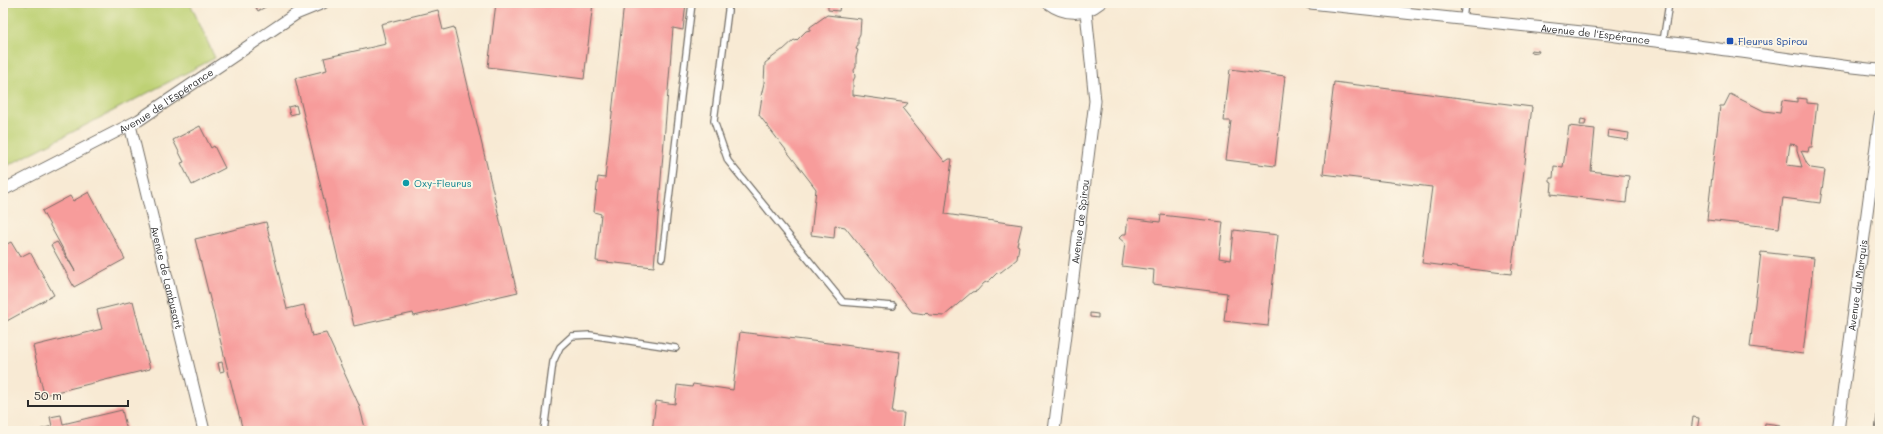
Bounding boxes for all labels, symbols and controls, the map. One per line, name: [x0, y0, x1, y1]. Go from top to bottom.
street label: Avenue de l'Espérance: [1540, 21, 1651, 47]
place label: Fleurus Spirou: [1738, 34, 1808, 48]
marker: Fleurus Spirou: [1725, 36, 1735, 46]
street label: Avenue de l'Espérance: [116, 65, 216, 136]
place label: Oxy-Fleurus: [414, 176, 472, 190]
marker: Oxy-Fleurus: [401, 178, 411, 188]
street label: Avenue de Spirou: [1068, 179, 1092, 265]
street label: Avenue de Lambusart: [148, 225, 186, 331]
street label: Avenue du Marquis: [1844, 239, 1870, 332]
scale bar: [28, 382, 128, 408]
text: 50 m: [34, 387, 62, 403]

